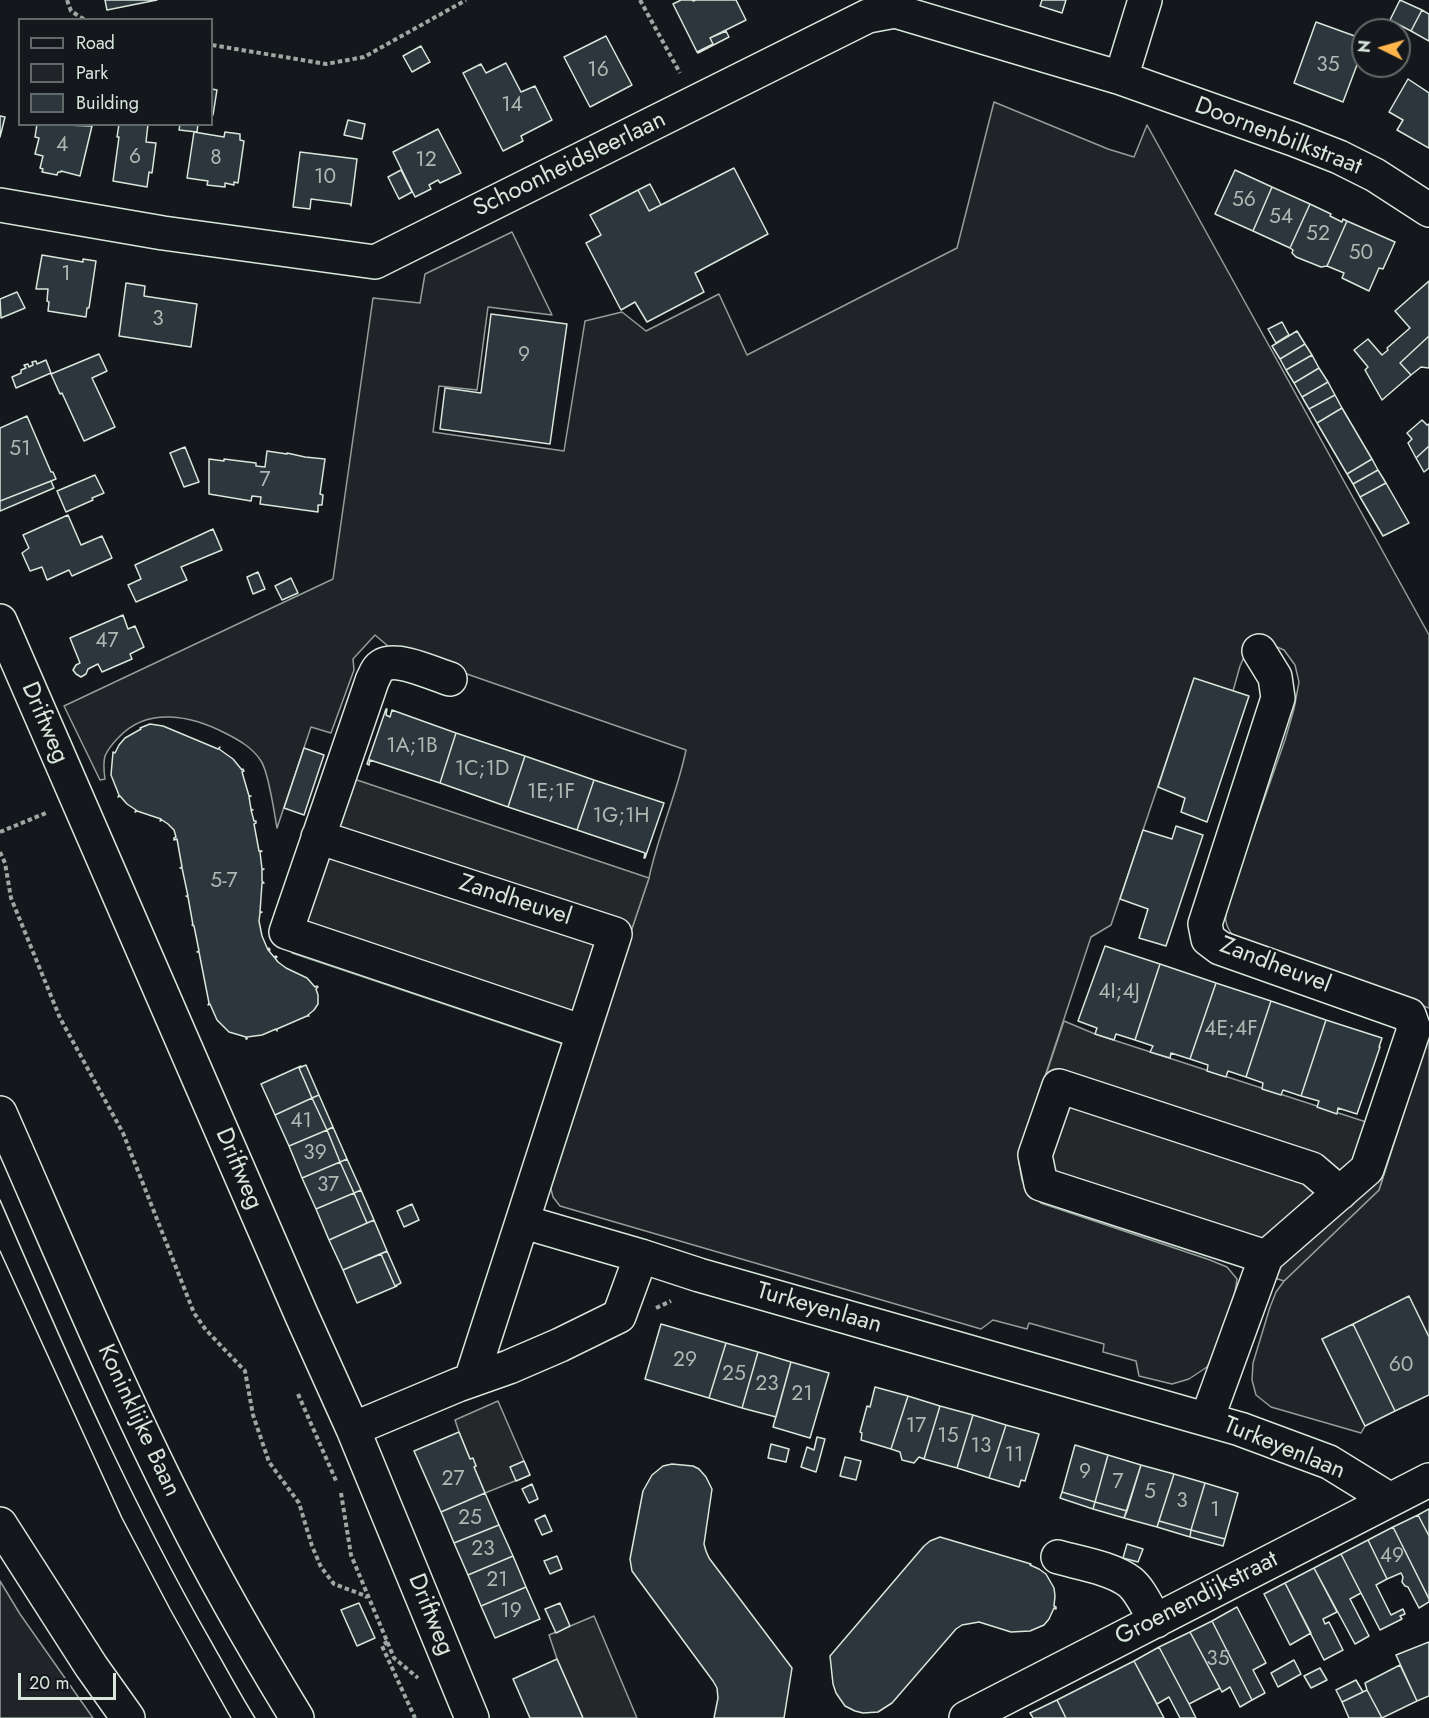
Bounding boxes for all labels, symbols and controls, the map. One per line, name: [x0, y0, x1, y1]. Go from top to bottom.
legend: [18, 18, 213, 126]
north arrow: [1351, 18, 1411, 78]
text: Road: [76, 30, 115, 56]
text: N: [1353, 39, 1377, 54]
house number: 35: [1316, 53, 1340, 79]
house number: 16: [587, 58, 609, 84]
text: Park: [76, 60, 108, 86]
text: Building: [76, 90, 139, 116]
street label: Doornenbilkstraat: [1190, 92, 1366, 182]
house number: 14: [501, 93, 523, 119]
street label: Schoonheidsleerlaan: [469, 106, 671, 224]
house number: 4: [56, 133, 68, 159]
house number: 6: [129, 145, 141, 171]
house number: 8: [210, 146, 222, 172]
house number: 12: [415, 148, 437, 174]
house number: 10: [314, 165, 336, 191]
house number: 56: [1232, 188, 1256, 214]
house number: 54: [1269, 205, 1293, 231]
house number: 52: [1306, 222, 1330, 248]
house number: 50: [1349, 241, 1373, 267]
house number: 1: [61, 262, 71, 288]
house number: 3: [152, 307, 164, 333]
house number: 9: [518, 343, 530, 369]
house number: 51: [9, 437, 31, 463]
house number: 7: [259, 468, 271, 494]
house number: 47: [95, 629, 119, 655]
street label: Driftweg: [14, 678, 74, 768]
house number: 1A;1B: [386, 734, 438, 760]
house number: 1C;1D: [455, 757, 509, 783]
house number: 1E;1F: [527, 780, 575, 806]
house number: 1G;1H: [592, 804, 650, 830]
house number: 5-7: [210, 869, 238, 895]
street label: Zandheuvel: [455, 869, 575, 933]
street label: Zandheuvel: [1215, 932, 1335, 1000]
house number: 4I;4J: [1098, 980, 1140, 1006]
house number: 4E;4F: [1204, 1017, 1258, 1043]
house number: 41: [290, 1109, 312, 1135]
street label: Driftweg: [208, 1124, 268, 1214]
house number: 39: [303, 1141, 327, 1167]
house number: 37: [317, 1173, 339, 1199]
street label: Turkeyenlaan: [753, 1277, 885, 1341]
street label: Koninklijke Baan: [90, 1340, 186, 1502]
house number: 29: [673, 1348, 697, 1374]
house number: 60: [1389, 1353, 1413, 1379]
house number: 25: [722, 1362, 746, 1388]
house number: 23: [755, 1372, 779, 1398]
house number: 21: [791, 1382, 813, 1408]
street label: Turkeyenlaan: [1219, 1412, 1349, 1486]
house number: 17: [906, 1414, 926, 1440]
house number: 15: [937, 1424, 959, 1450]
house number: 13: [971, 1434, 991, 1460]
house number: 11: [1005, 1443, 1023, 1469]
house number: 9: [1079, 1460, 1091, 1486]
house number: 27: [442, 1467, 464, 1493]
house number: 7: [1112, 1470, 1124, 1496]
house number: 5: [1144, 1480, 1156, 1506]
house number: 3: [1176, 1489, 1188, 1515]
house number: 1: [1210, 1498, 1220, 1524]
house number: 25: [458, 1506, 482, 1532]
house number: 23: [471, 1537, 495, 1563]
house number: 49: [1380, 1544, 1404, 1570]
street label: Groenendijkstraat: [1111, 1546, 1283, 1652]
house number: 21: [486, 1568, 508, 1594]
street label: Driftweg: [401, 1570, 459, 1660]
house number: 19: [500, 1599, 522, 1625]
house number: 35: [1206, 1647, 1230, 1673]
scale bar: [21, 1661, 118, 1699]
text: 20 m: [29, 1670, 69, 1696]

